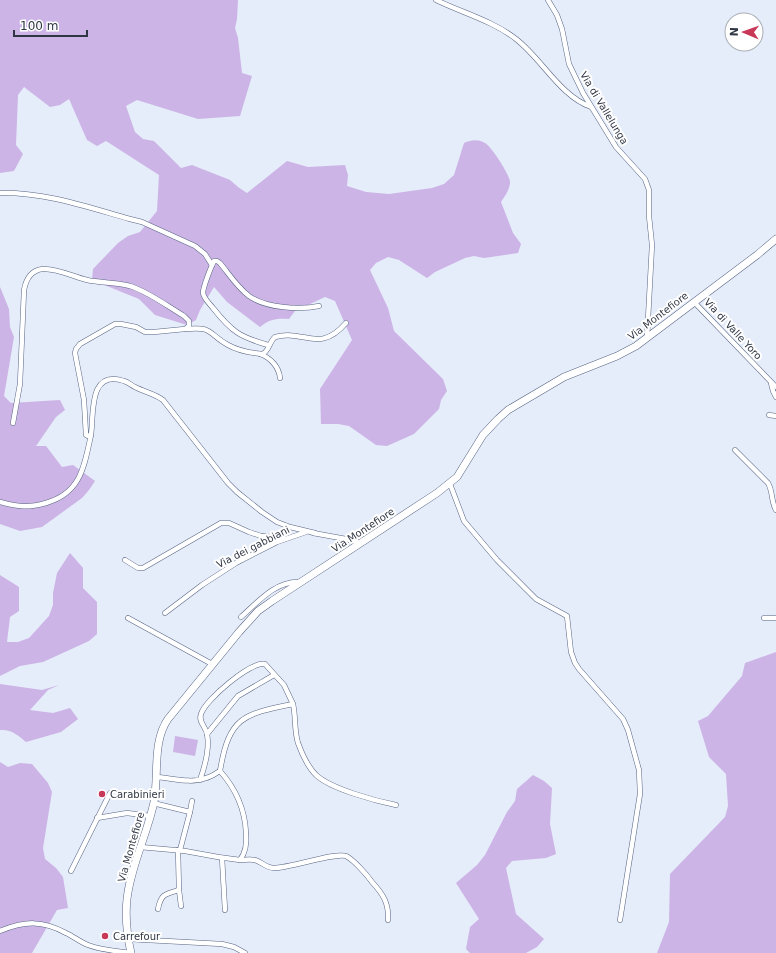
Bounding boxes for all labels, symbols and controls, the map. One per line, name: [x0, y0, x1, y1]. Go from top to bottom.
scale bar: [14, 12, 87, 38]
north arrow: [724, 12, 764, 52]
text: 100 m: [20, 19, 58, 33]
text: N: [728, 27, 741, 37]
street label: Via di Vallelunga: [578, 70, 630, 146]
street label: Via Montefiore: [626, 290, 690, 342]
street label: Via di Valle Yoro: [702, 296, 764, 362]
street label: Via Montefiore: [330, 506, 396, 554]
street label: Via dei gabbiani: [215, 524, 291, 570]
marker: Carabinieri: [97, 789, 107, 799]
place label: Carabinieri: [110, 789, 165, 800]
street label: Via Montefiore: [116, 811, 146, 883]
marker: Carrefour: [100, 931, 110, 941]
place label: Carrefour: [113, 931, 161, 942]

